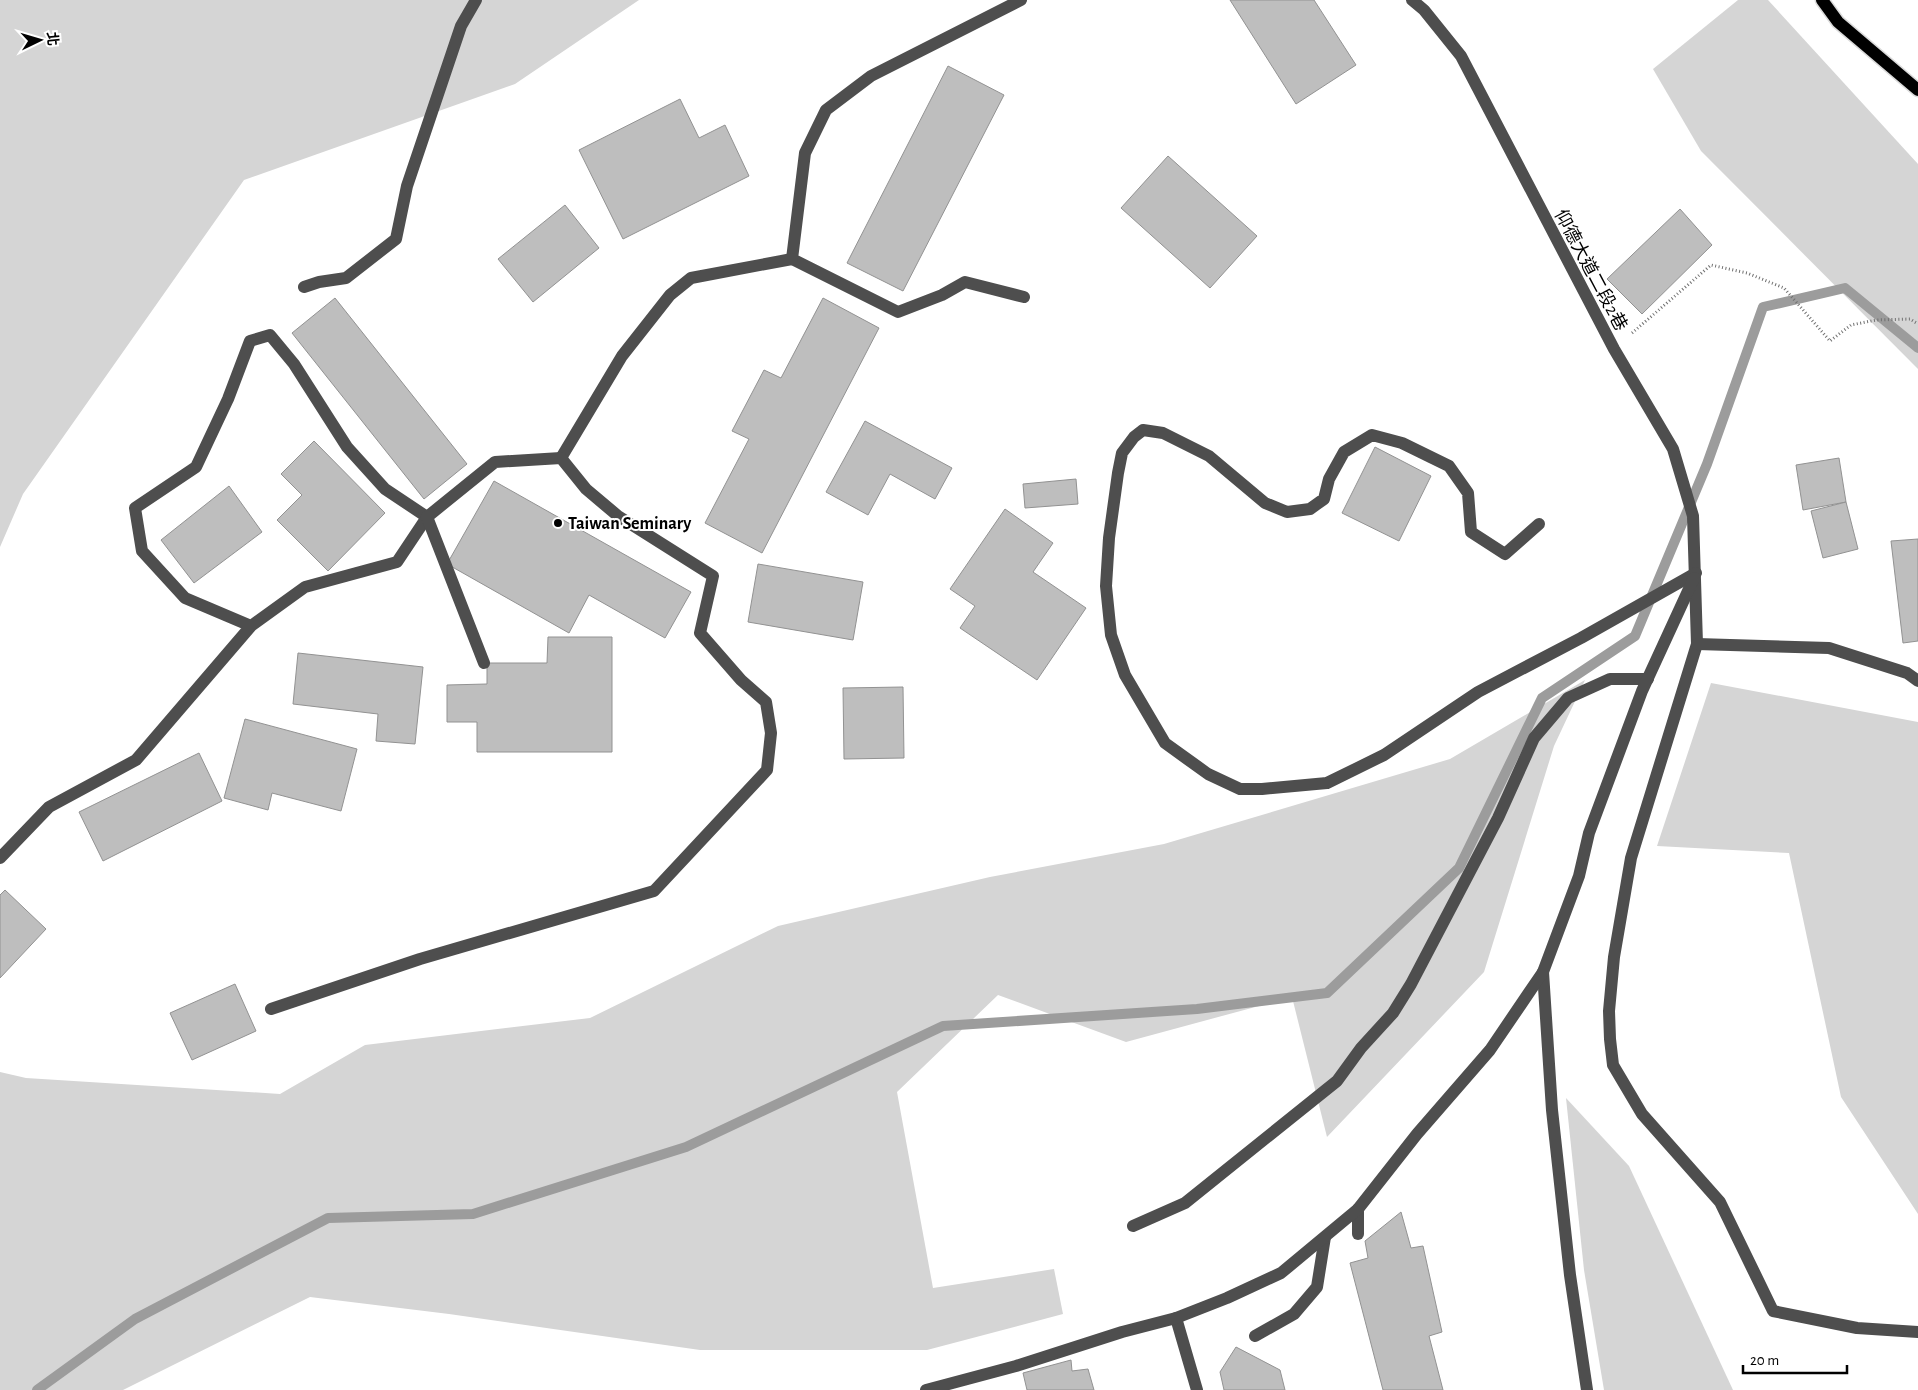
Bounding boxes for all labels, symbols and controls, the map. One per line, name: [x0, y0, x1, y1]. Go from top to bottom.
north arrow: [15, 15, 65, 65]
text: 北: [44, 31, 61, 47]
street label: 仰德大道二段2巷: [1551, 206, 1631, 334]
place label: Taiwan Seminary: [568, 515, 692, 533]
marker: Taiwan Seminary: [552, 517, 564, 529]
scale bar: [1743, 1342, 1847, 1374]
text: 20 m: [1750, 1353, 1779, 1368]

